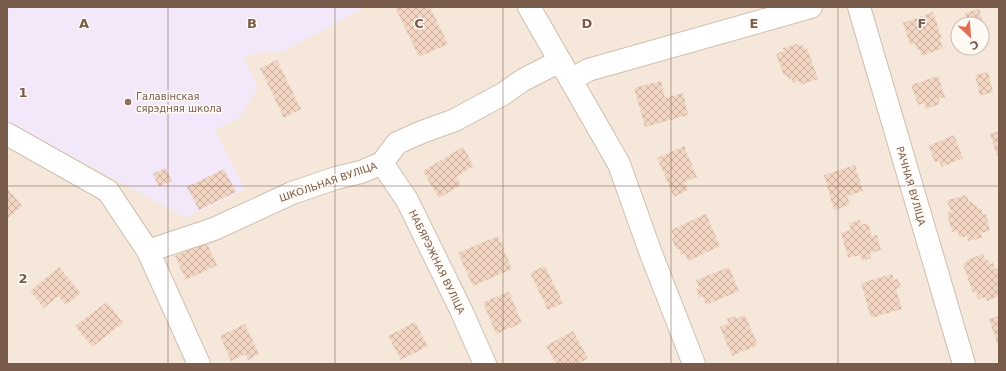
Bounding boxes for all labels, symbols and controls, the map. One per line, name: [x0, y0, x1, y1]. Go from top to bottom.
text: A: [79, 16, 89, 31]
text: B: [247, 16, 257, 31]
text: C: [414, 16, 424, 31]
text: D: [582, 16, 593, 31]
text: E: [750, 16, 758, 31]
text: F: [918, 16, 926, 31]
north arrow: [950, 16, 990, 56]
text: С: [968, 37, 981, 52]
text: 1: [18, 85, 28, 100]
place label: Галавінская сярэдняя школа: [136, 91, 222, 114]
marker: Галавінская сярэдняя школа: [123, 97, 133, 107]
street label: РАЧНАЯ ВУЛІЦА: [894, 145, 928, 227]
street label: ШКОЛЬНАЯ ВУЛІЦА: [278, 160, 378, 204]
street label: НАБЯРЭЖНАЯ ВУЛІЦА: [407, 208, 467, 316]
text: 2: [18, 271, 28, 286]

